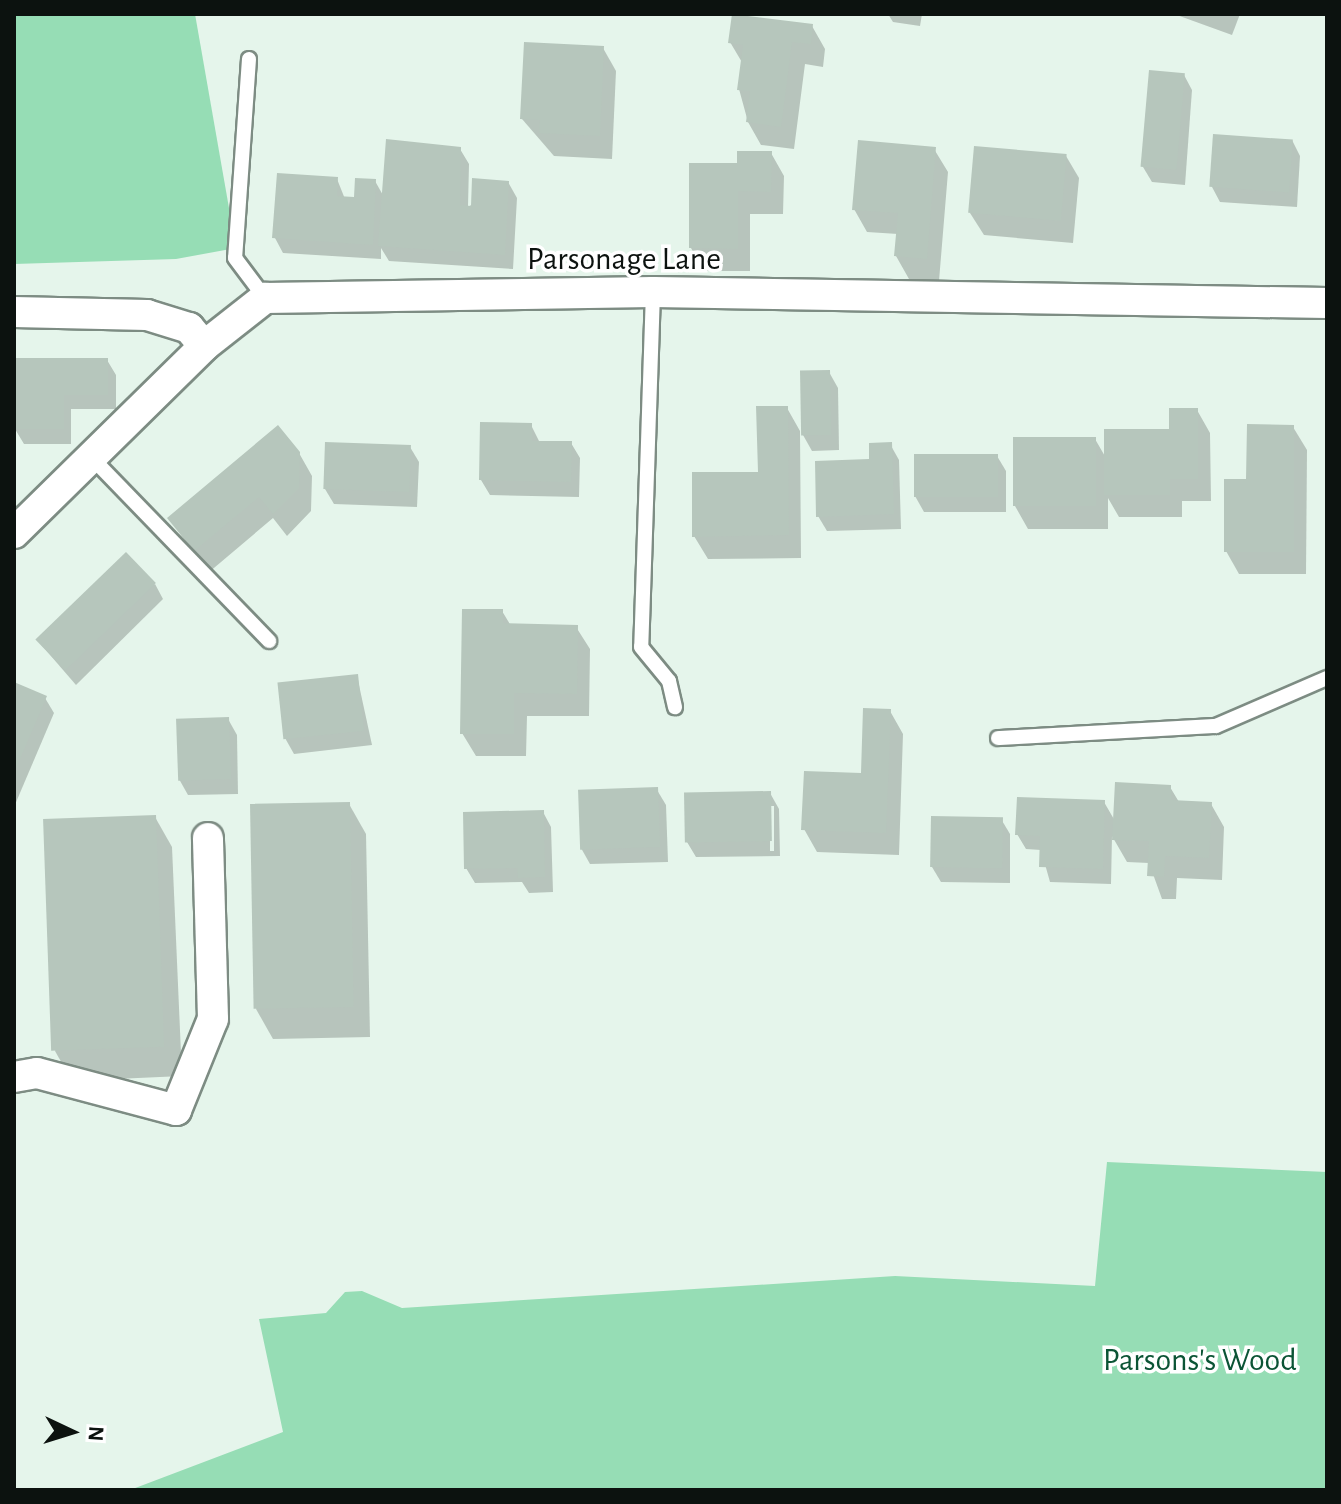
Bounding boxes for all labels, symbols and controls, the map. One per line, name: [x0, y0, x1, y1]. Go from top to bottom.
street label: Parsonage Lane: [527, 240, 721, 278]
park label: Parsons's Wood: [1103, 1341, 1297, 1379]
north arrow: [32, 1392, 112, 1472]
text: N: [84, 1425, 107, 1442]

